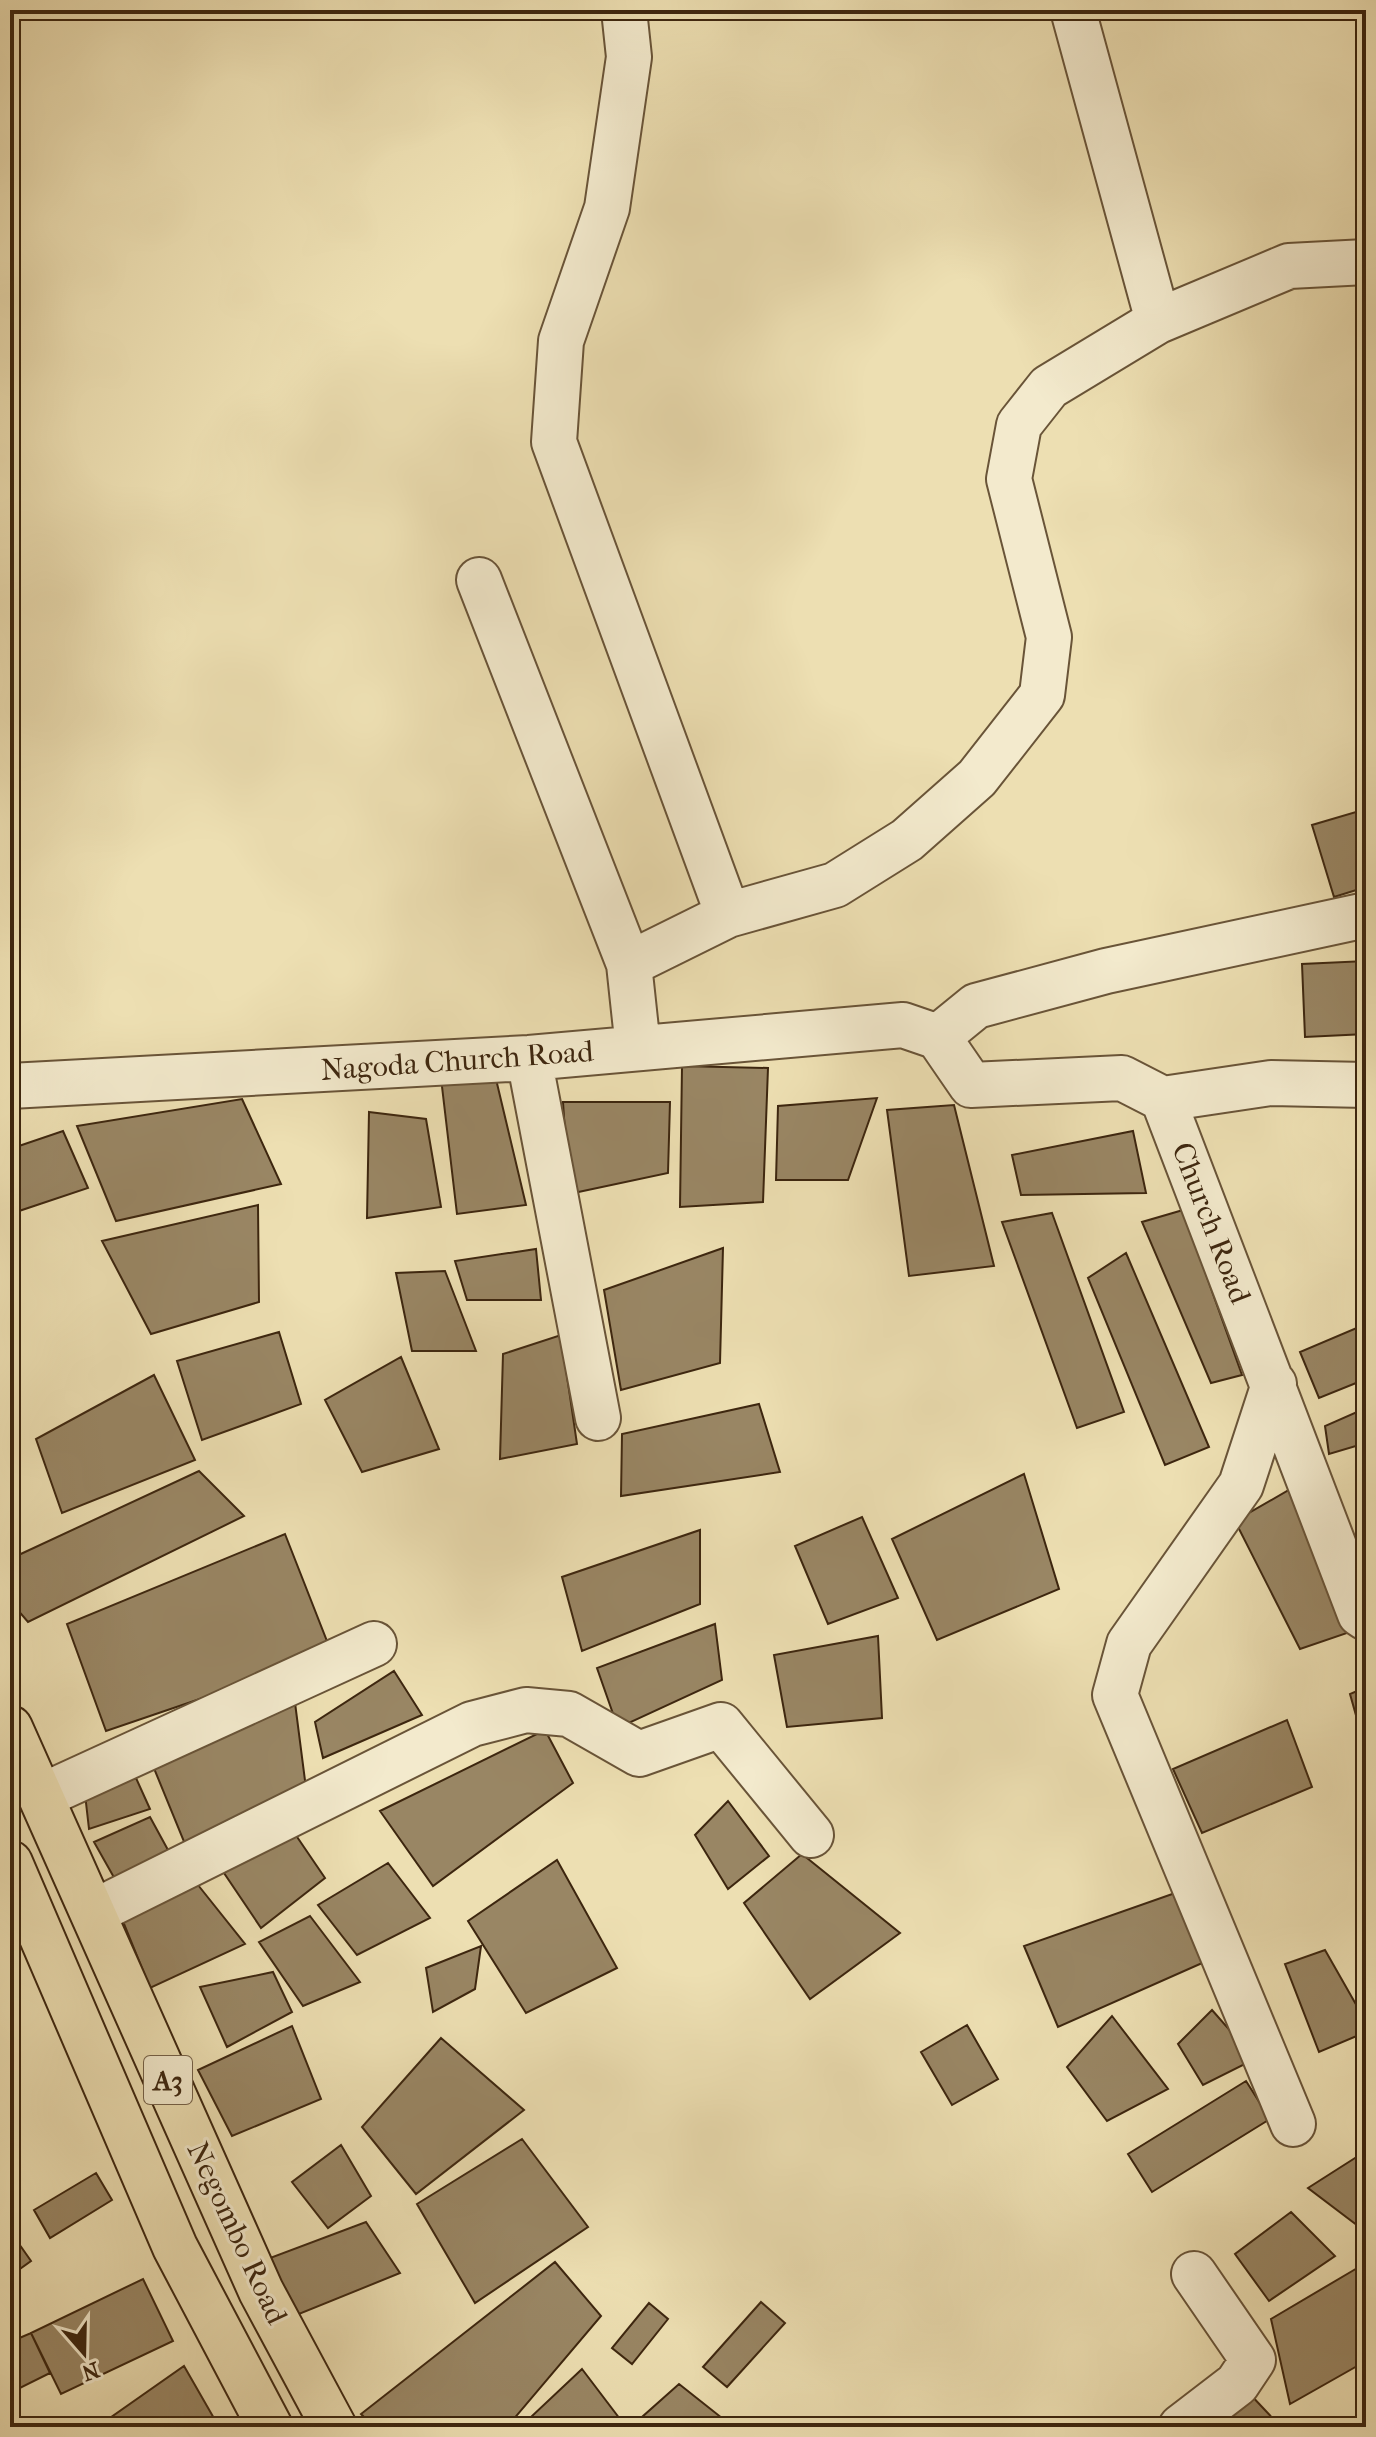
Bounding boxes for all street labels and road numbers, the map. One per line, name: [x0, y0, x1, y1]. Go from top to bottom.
street label: Nagoda Church Road: [320, 1034, 595, 1088]
street label: Church Road: [1164, 1138, 1258, 1309]
road number: A3: [144, 2056, 192, 2104]
street label: Negombo Road: [180, 2136, 295, 2330]

